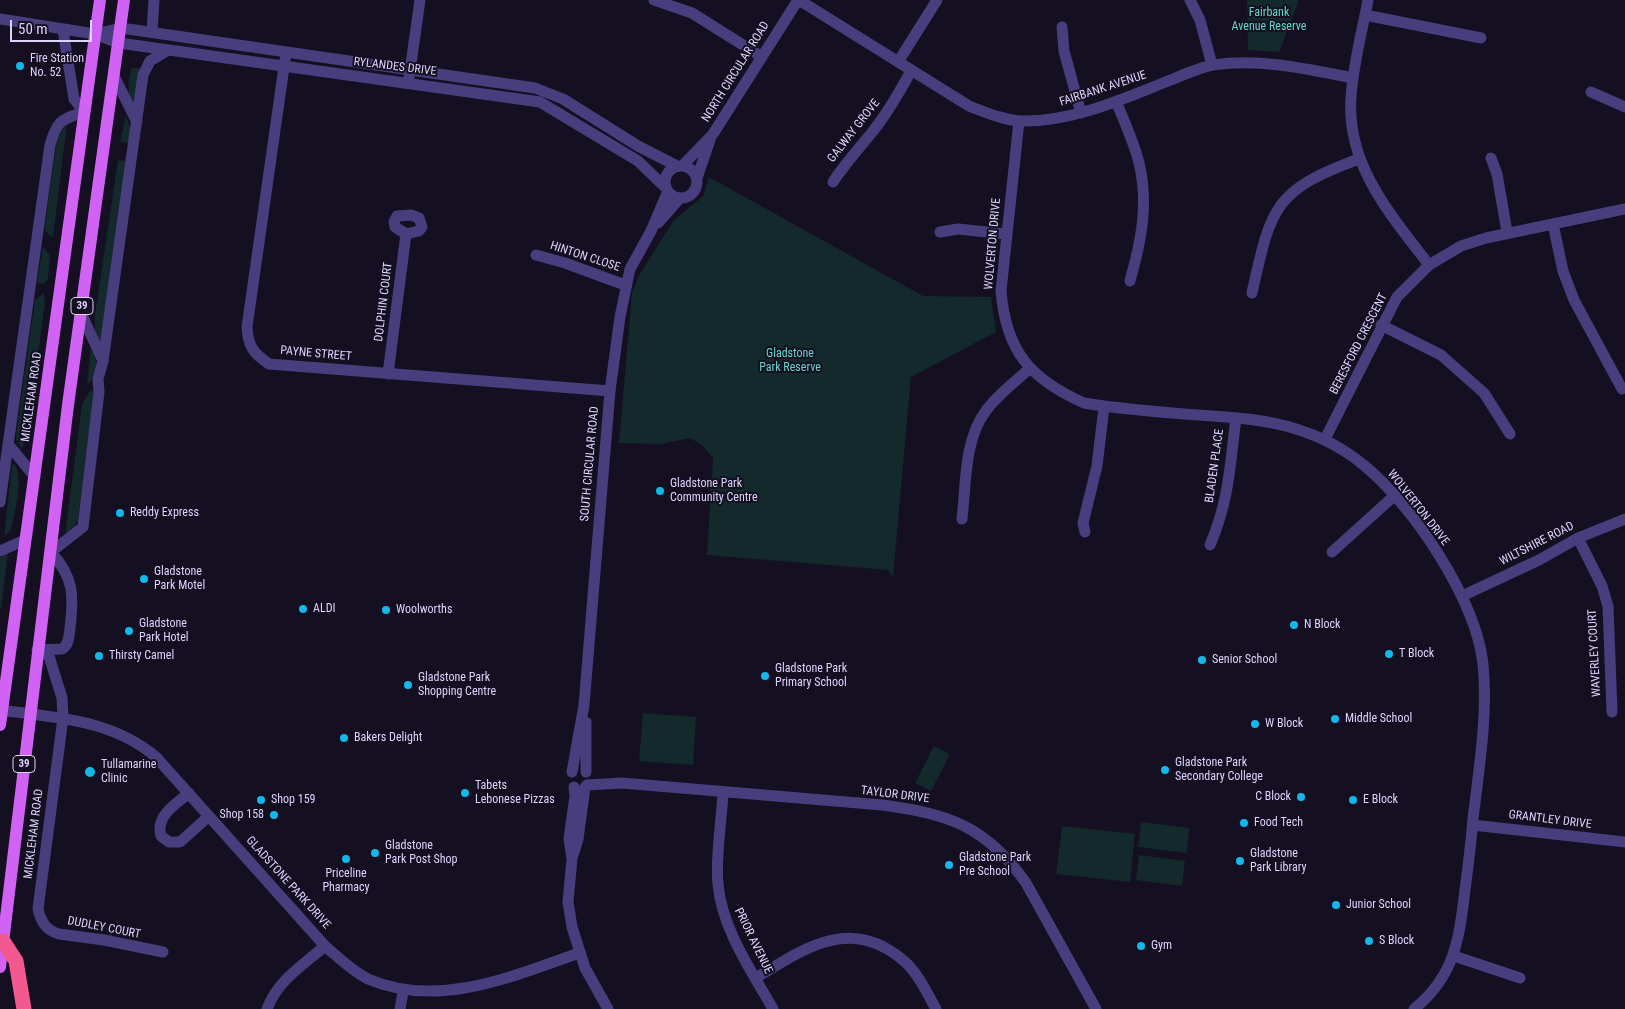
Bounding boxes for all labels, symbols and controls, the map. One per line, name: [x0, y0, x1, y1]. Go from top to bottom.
park label: Fairbank Avenue Reserve: [1232, 6, 1306, 34]
scale bar: [12, 10, 95, 42]
street label: NORTH CIRCULAR ROAD: [699, 19, 773, 125]
text: 50 m: [18, 20, 48, 38]
place label: Fire Station No. 52: [30, 52, 84, 80]
street label: RYLANDES DRIVE: [353, 55, 437, 79]
marker: Fire Station No. 52: [14, 60, 26, 72]
street label: FAIRBANK AVENUE: [1058, 68, 1148, 110]
street label: GALWAY GROVE: [825, 96, 883, 166]
street label: WOLVERTON DRIVE: [982, 198, 1004, 290]
street label: HINTON CLOSE: [548, 239, 622, 275]
street label: DOLPHIN COURT: [372, 261, 396, 343]
street label: BERESFORD CRESCENT: [1327, 291, 1391, 397]
road number: 39: [71, 298, 93, 314]
street label: PAYNE STREET: [280, 344, 352, 364]
park label: Gladstone Park Reserve: [759, 347, 821, 375]
street label: MICKLEHAM ROAD: [19, 351, 45, 443]
street label: SOUTH CIRCULAR ROAD: [578, 406, 602, 522]
street label: BLADEN PLACE: [1203, 428, 1227, 504]
street label: WOLVERTON DRIVE: [1384, 467, 1452, 549]
place label: Gladstone Park Community Centre: [670, 477, 758, 505]
marker: Gladstone Park Community Centre: [654, 485, 666, 497]
place label: Reddy Express: [130, 506, 199, 520]
marker: Reddy Express: [114, 507, 126, 519]
street label: WILTSHIRE ROAD: [1497, 519, 1577, 569]
place label: Gladstone Park Motel: [154, 565, 205, 593]
marker: Gladstone Park Motel: [138, 573, 150, 585]
place label: ALDI: [313, 602, 335, 616]
marker: ALDI: [297, 603, 309, 615]
place label: Woolworths: [396, 603, 452, 617]
marker: Woolworths: [380, 604, 392, 616]
street label: WAVERLEY COURT: [1586, 609, 1604, 697]
place label: Gladstone Park Hotel: [139, 617, 189, 645]
place label: N Block: [1304, 618, 1340, 632]
marker: N Block: [1288, 619, 1300, 631]
marker: Gladstone Park Hotel: [123, 625, 135, 637]
place label: T Block: [1399, 647, 1434, 661]
marker: T Block: [1383, 648, 1395, 660]
place label: Thirsty Camel: [109, 649, 174, 663]
marker: Thirsty Camel: [93, 650, 105, 662]
place label: Senior School: [1212, 653, 1277, 667]
marker: Senior School: [1196, 654, 1208, 666]
place label: Gladstone Park Primary School: [775, 662, 847, 690]
marker: Gladstone Park Primary School: [759, 670, 771, 682]
place label: Gladstone Park Shopping Centre: [418, 671, 496, 699]
marker: Gladstone Park Shopping Centre: [402, 679, 414, 691]
place label: Middle School: [1345, 712, 1412, 726]
marker: Middle School: [1329, 713, 1341, 725]
place label: W Block: [1265, 717, 1303, 731]
marker: W Block: [1249, 718, 1261, 730]
place label: Bakers Delight: [354, 731, 422, 745]
marker: Bakers Delight: [338, 732, 350, 744]
road number: 39: [13, 756, 35, 772]
place label: Gladstone Park Secondary College: [1175, 756, 1263, 784]
place label: Tullamarine Clinic: [101, 758, 156, 786]
marker: Gladstone Park Secondary College: [1159, 764, 1171, 776]
marker: Tullamarine Clinic: [83, 765, 97, 779]
place label: Tabets Lebonese Pizzas: [475, 779, 555, 807]
street label: TAYLOR DRIVE: [860, 784, 930, 806]
marker: Tabets Lebonese Pizzas: [459, 787, 471, 799]
street label: MICKLEHAM ROAD: [21, 788, 47, 880]
place label: C Block: [1255, 790, 1291, 804]
marker: C Block: [1295, 791, 1307, 803]
place label: Shop 159: [271, 793, 315, 807]
place label: E Block: [1363, 793, 1398, 807]
marker: Shop 159: [255, 794, 267, 806]
marker: E Block: [1347, 794, 1359, 806]
place label: Shop 158: [220, 808, 264, 822]
street label: GRANTLEY DRIVE: [1508, 808, 1592, 832]
marker: Shop 158: [268, 809, 280, 821]
place label: Food Tech: [1254, 816, 1303, 830]
marker: Food Tech: [1238, 817, 1250, 829]
street label: GLADSTONE PARK DRIVE: [243, 834, 333, 932]
place label: Gladstone Park Post Shop: [385, 839, 457, 867]
marker: Gladstone Park Post Shop: [369, 847, 381, 859]
place label: Gladstone Park Library: [1250, 847, 1306, 875]
place label: Gladstone Park Pre School: [959, 851, 1031, 879]
marker: Priceline Pharmacy: [340, 853, 352, 865]
marker: Gladstone Park Library: [1234, 855, 1246, 867]
marker: Gladstone Park Pre School: [943, 859, 955, 871]
place label: Priceline Pharmacy: [322, 867, 370, 895]
place label: Junior School: [1346, 898, 1411, 912]
marker: Junior School: [1330, 899, 1342, 911]
street label: PRIOR AVENUE: [731, 906, 775, 976]
street label: DUDLEY COURT: [66, 914, 142, 942]
place label: S Block: [1379, 934, 1414, 948]
marker: S Block: [1363, 935, 1375, 947]
place label: Gym: [1151, 939, 1172, 953]
marker: Gym: [1135, 940, 1147, 952]

